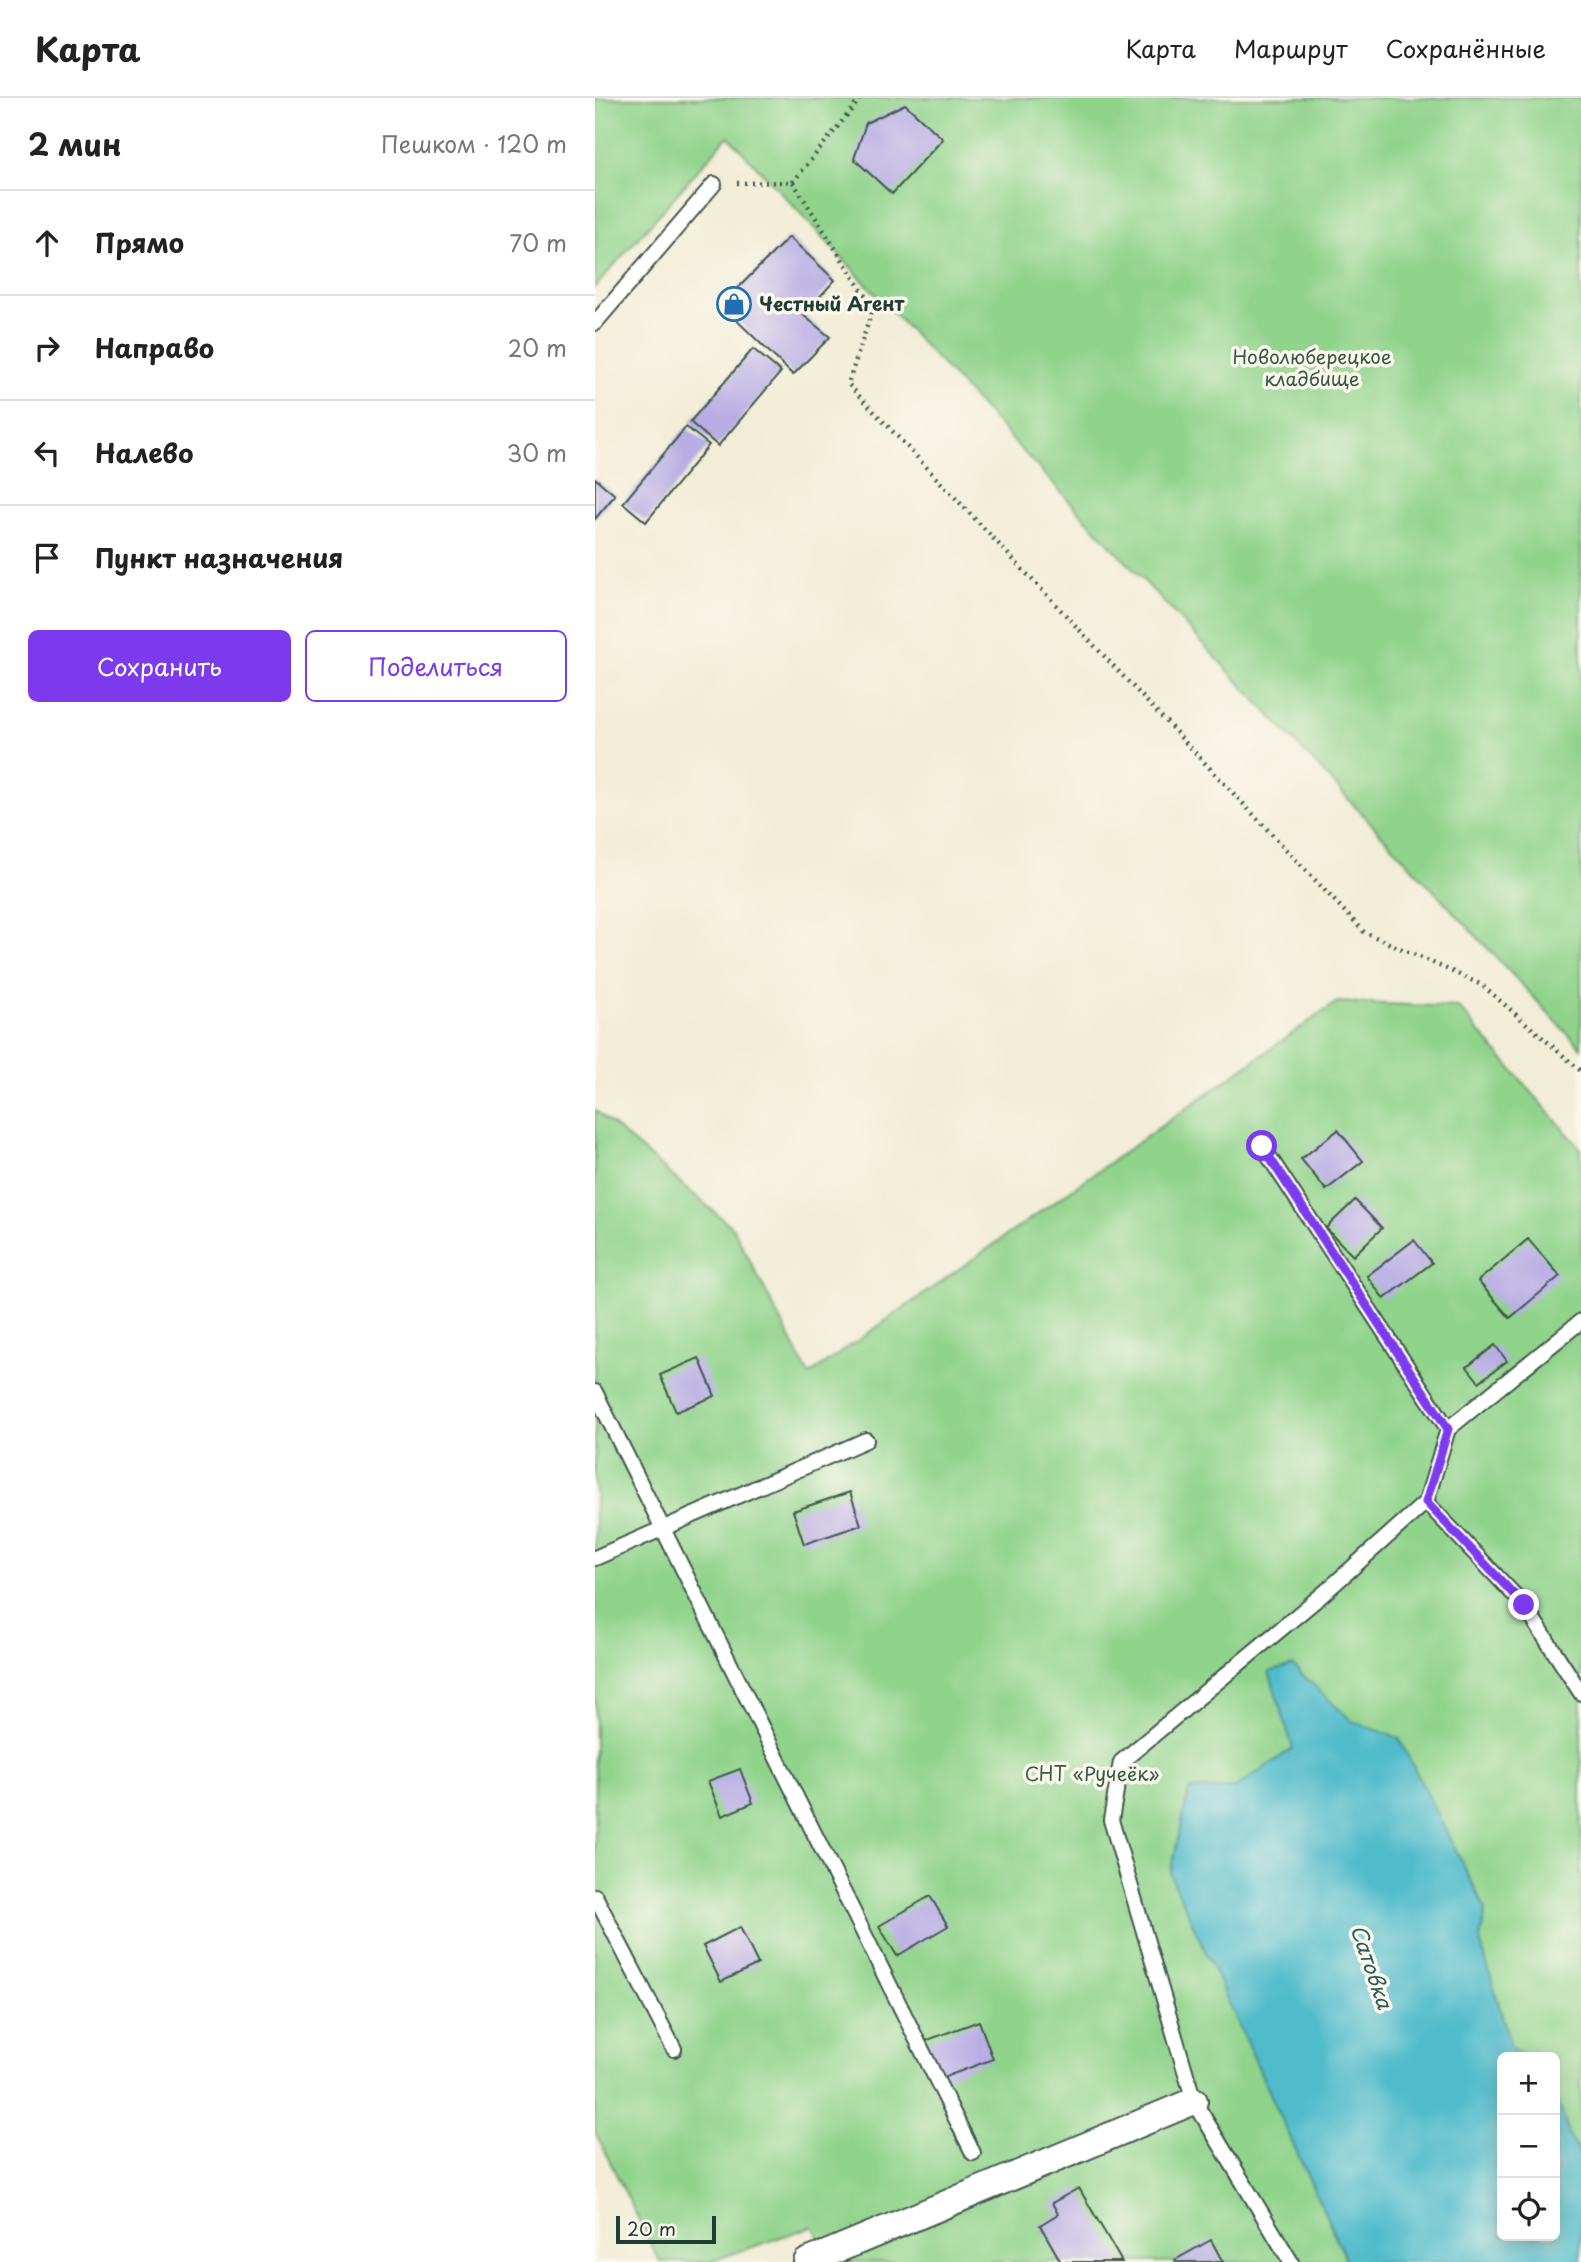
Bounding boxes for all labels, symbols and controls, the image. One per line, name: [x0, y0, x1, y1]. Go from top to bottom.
text: Карта: [35, 23, 141, 73]
text: Карта: [1125, 30, 1196, 66]
text: Маршрут: [1234, 30, 1348, 66]
text: Сохранённые: [1386, 30, 1546, 66]
text: 2 мин: [28, 121, 122, 166]
text: Пешком · 120 m: [381, 126, 567, 161]
text: Прямо: [95, 223, 184, 262]
icon: ahead: [28, 224, 66, 262]
text: 70 m: [509, 225, 567, 260]
shop icon: Честный Агент: [715, 285, 753, 323]
place label: Честный Агент: [759, 289, 906, 317]
text: Направо: [95, 328, 214, 367]
icon: right: [28, 329, 66, 367]
text: 20 m: [508, 330, 567, 365]
park label: Новолюберецкое кладбище: [1232, 342, 1392, 392]
text: Налево: [95, 433, 193, 472]
icon: left: [28, 434, 66, 472]
text: 30 m: [506, 435, 567, 470]
text: Пункт назначения: [95, 538, 343, 577]
icon: arrive: [28, 539, 66, 577]
button: Сохранить: [28, 630, 291, 702]
button: Поделиться: [305, 630, 567, 702]
route start: [1246, 1130, 1277, 1161]
route end: [1508, 1589, 1539, 1620]
park label: СНТ «Ручеёк»: [1025, 1759, 1159, 1787]
water label: Сатовка: [1344, 1920, 1403, 2014]
map controls: [1497, 2052, 1560, 2241]
button: +: [1497, 2052, 1560, 2115]
button: −: [1497, 2115, 1560, 2178]
button: locate: [1497, 2178, 1560, 2241]
scale bar: [616, 2213, 716, 2245]
text: 20 m: [627, 2214, 676, 2242]

